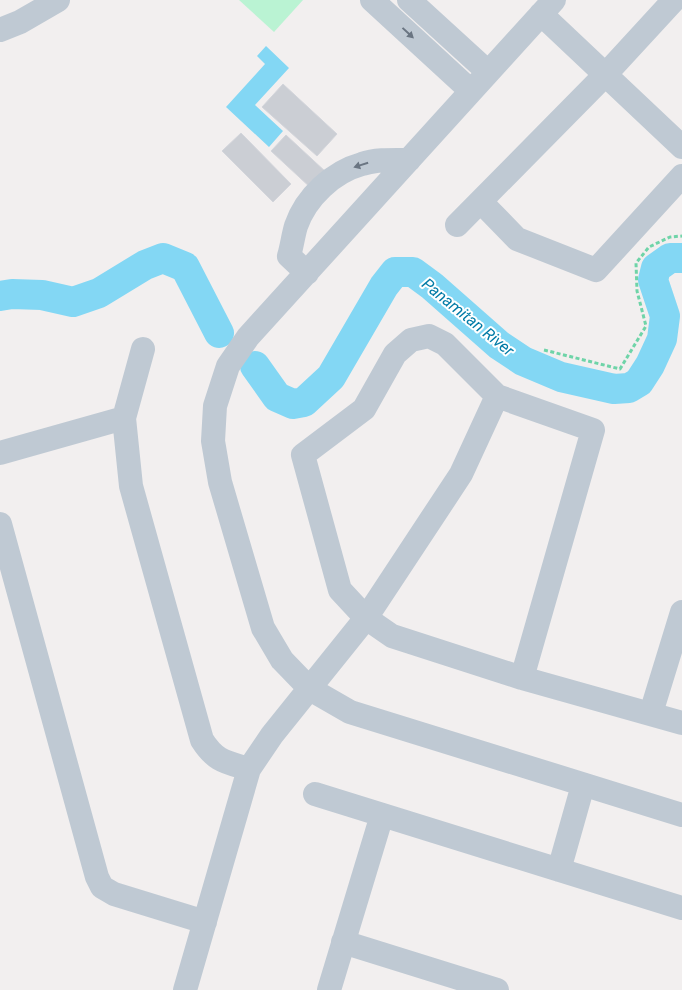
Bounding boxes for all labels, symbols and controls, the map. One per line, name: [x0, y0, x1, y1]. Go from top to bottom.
one-way arrow: [401, 27, 413, 39]
one-way arrow: [353, 162, 368, 170]
water label: Panamitan River: [418, 274, 518, 360]

